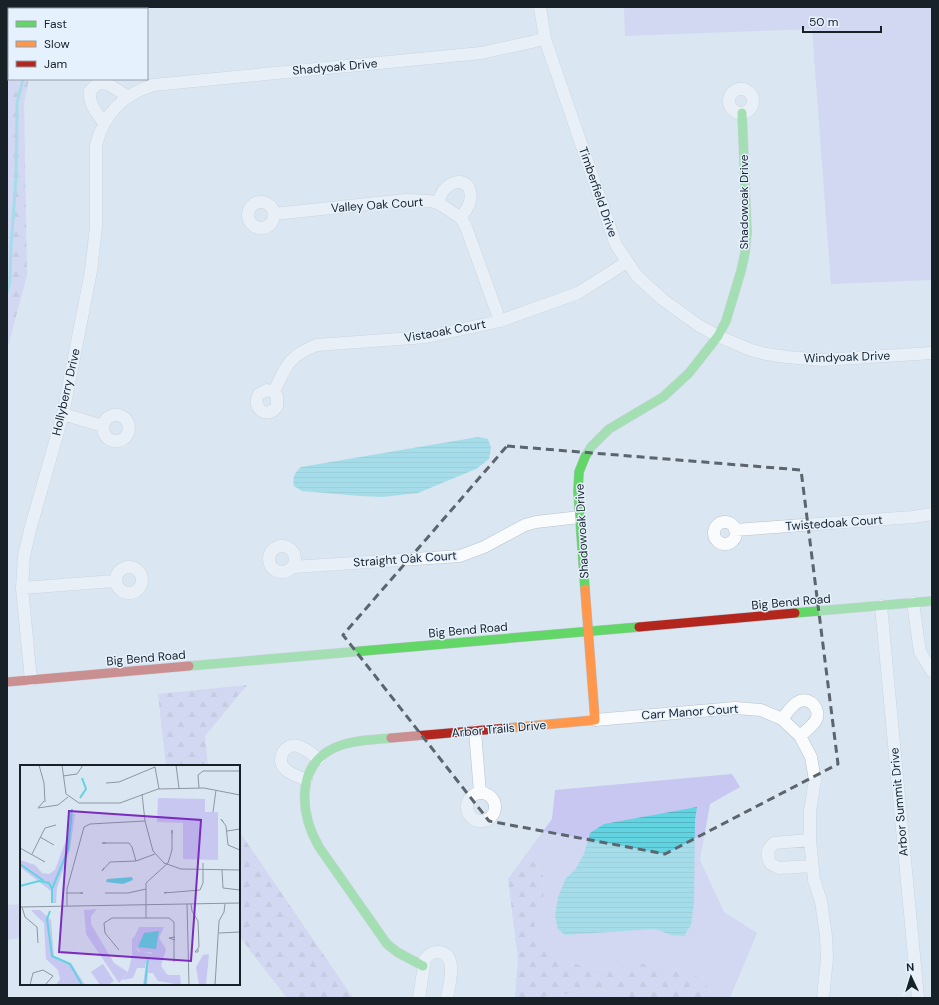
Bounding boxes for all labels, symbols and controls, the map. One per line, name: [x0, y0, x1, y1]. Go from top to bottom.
legend: [8, 8, 148, 80]
scale bar: [803, 8, 881, 34]
text: 50 m: [809, 14, 838, 30]
text: Fast: [44, 16, 67, 32]
text: Slow: [44, 36, 70, 52]
street label: Shadyoak Drive: [292, 55, 378, 79]
text: Jam: [44, 56, 67, 72]
street label: Timberfield Drive: [575, 145, 621, 239]
street label: Shadowoak Drive: [736, 154, 752, 250]
street label: Valley Oak Court: [330, 194, 424, 216]
street label: Vistaoak Court: [403, 316, 487, 346]
street label: Hollyberry Drive: [48, 347, 84, 437]
street label: Windyoak Drive: [804, 347, 891, 367]
street label: Shadowoak Drive: [572, 483, 592, 579]
street label: Twistedoak Court: [785, 512, 883, 534]
street label: Straight Oak Court: [353, 547, 458, 571]
street label: Big Bend Road: [751, 591, 831, 613]
street label: Big Bend Road: [428, 619, 508, 641]
street label: Big Bend Road: [106, 647, 186, 669]
street label: Carr Manor Court: [641, 701, 739, 723]
street label: Arbor Trails Drive: [451, 717, 547, 741]
street label: Arbor Summit Drive: [886, 747, 912, 857]
inset map: [20, 765, 240, 985]
north arrow: [891, 957, 931, 997]
text: N: [906, 960, 915, 974]

